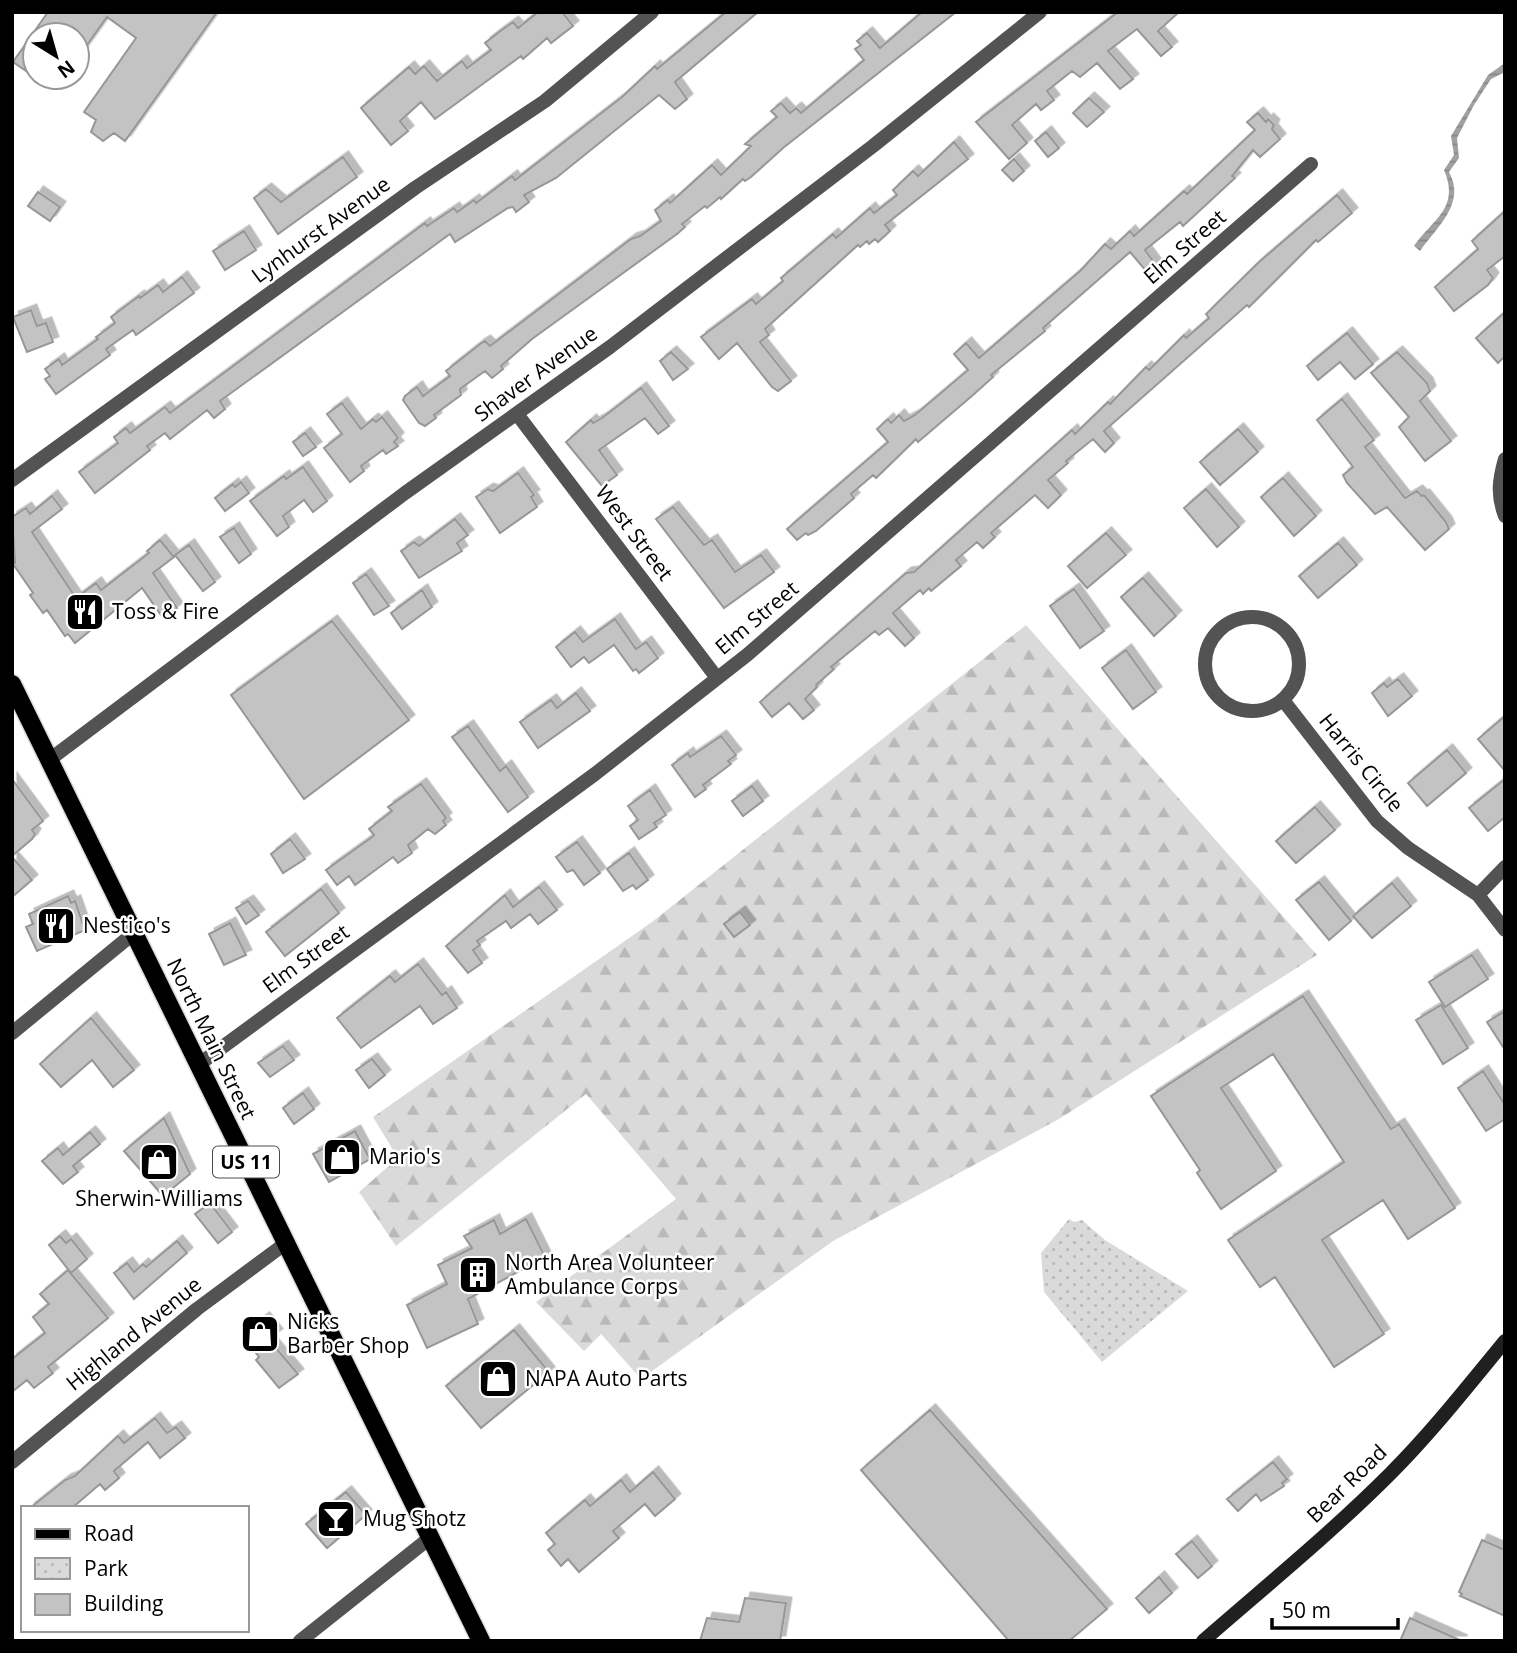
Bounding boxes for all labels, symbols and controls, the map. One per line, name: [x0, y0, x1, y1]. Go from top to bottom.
north arrow: [21, 21, 91, 91]
text: N: [52, 55, 80, 85]
street label: Lynhurst Avenue: [246, 169, 395, 289]
street label: Elm Street: [1137, 203, 1231, 290]
street label: Shaver Avenue: [468, 319, 602, 427]
street label: West Street: [590, 479, 680, 586]
street label: Elm Street: [709, 574, 804, 660]
restaurant icon: Toss & Fire: [64, 591, 106, 633]
place label: Toss & Fire: [112, 597, 219, 625]
street label: Harris Circle: [1313, 707, 1410, 818]
restaurant icon: Nestico's: [35, 905, 77, 947]
place label: Nestico's: [83, 911, 171, 939]
street label: Elm Street: [257, 917, 354, 999]
street label: North Main Street: [161, 953, 263, 1124]
shop icon: Mario's: [321, 1136, 363, 1178]
shop icon: Sherwin-Williams: [138, 1141, 180, 1183]
place label: Mario's: [369, 1142, 441, 1170]
road number: US 11: [213, 1146, 279, 1178]
place label: Sherwin-Williams: [75, 1184, 243, 1212]
place label: North Area Volunteer Ambulance Corps: [505, 1248, 715, 1300]
building icon: North Area Volunteer Ambulance Corps: [457, 1254, 499, 1296]
street label: Highland Avenue: [60, 1270, 207, 1396]
place label: Nicks Barber Shop: [287, 1307, 409, 1359]
shop icon: Nicks Barber Shop: [239, 1313, 281, 1355]
shop icon: NAPA Auto Parts: [477, 1358, 519, 1400]
place label: NAPA Auto Parts: [525, 1364, 688, 1392]
street label: Bear Road: [1300, 1438, 1392, 1528]
bar icon: Mug Shotz: [315, 1498, 357, 1540]
place label: Mug Shotz: [363, 1504, 466, 1532]
legend: [21, 1506, 248, 1632]
text: Road: [84, 1519, 134, 1547]
text: Park: [84, 1554, 128, 1582]
scale bar: [1272, 1586, 1398, 1630]
text: Building: [84, 1589, 163, 1617]
text: 50 m: [1282, 1596, 1331, 1624]

